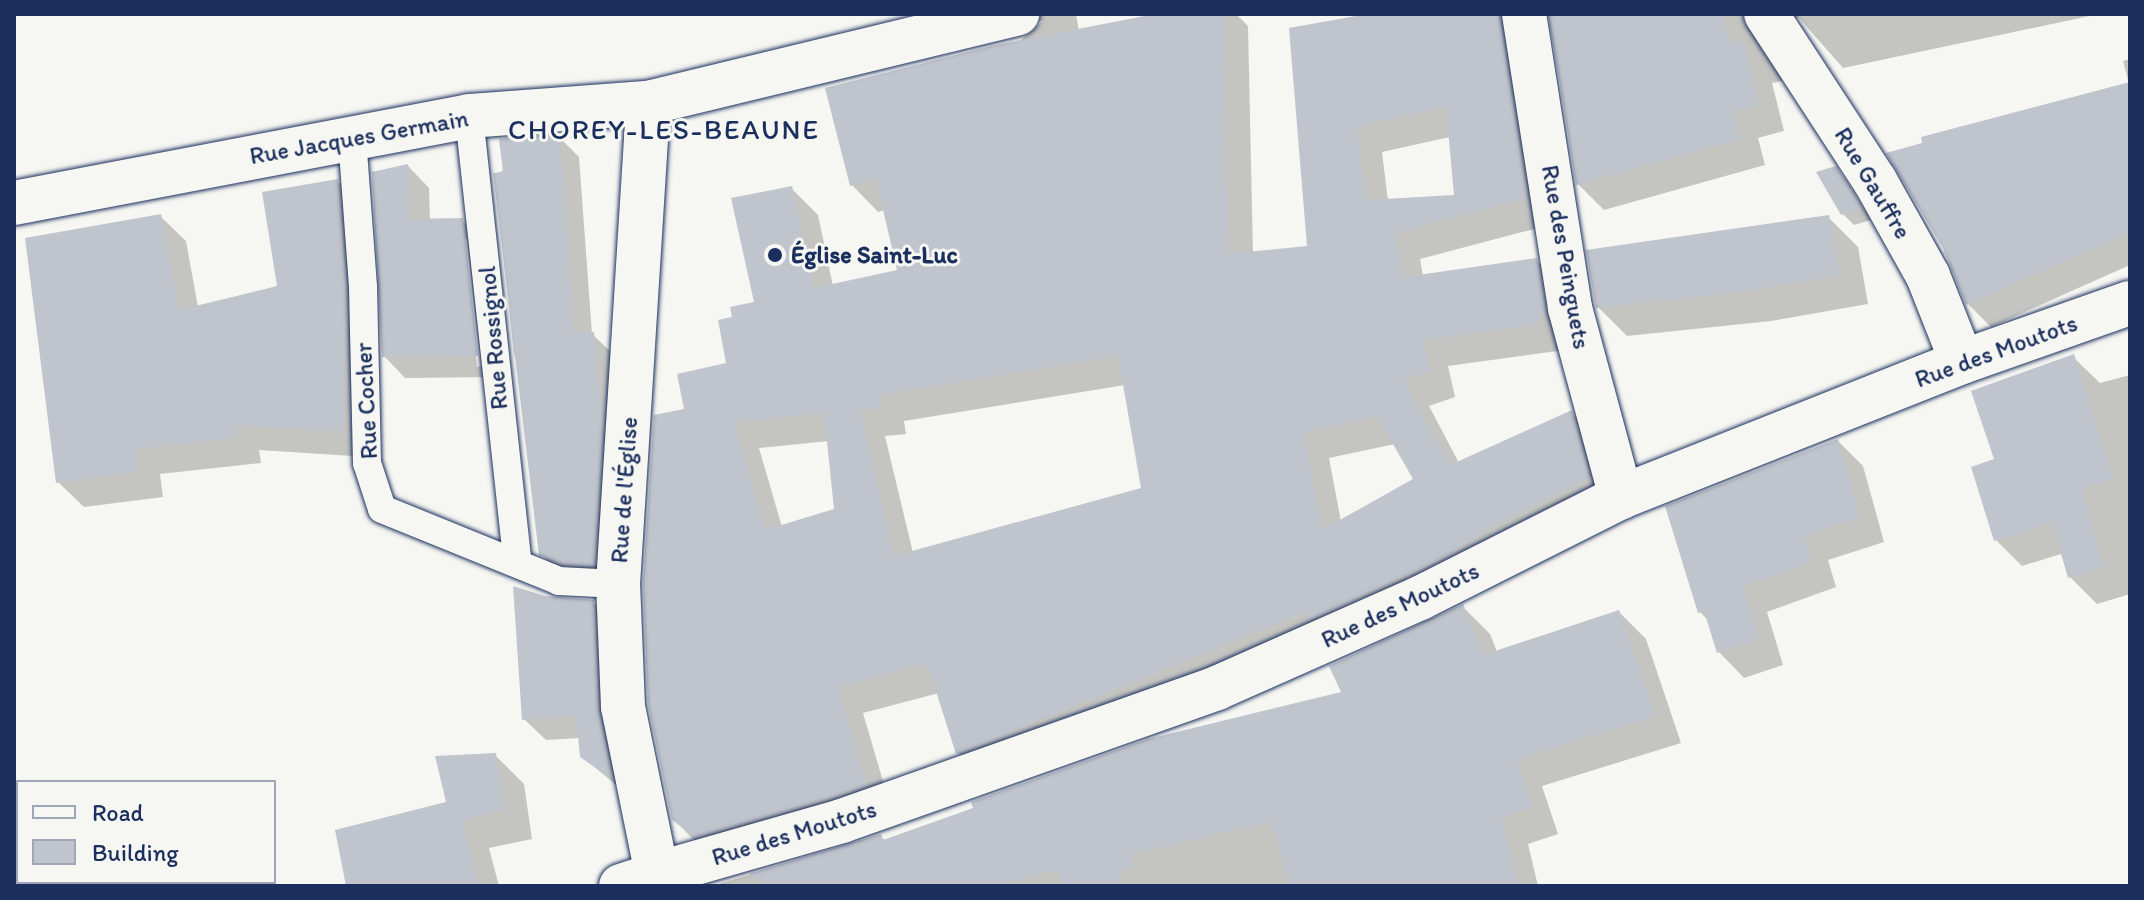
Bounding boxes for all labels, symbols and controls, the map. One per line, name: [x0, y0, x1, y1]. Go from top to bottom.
street label: Rue Jacques Germain: [248, 104, 470, 170]
district label: CHOREY-LES-BEAUNE: [508, 112, 820, 146]
street label: Rue Gauffre: [1828, 122, 1918, 244]
street label: Rue des Peinguets: [1536, 163, 1596, 351]
place label: Église Saint-Luc: [791, 241, 958, 269]
marker: Église Saint-Luc: [766, 246, 784, 264]
street label: Rue Rossignol: [472, 265, 514, 411]
street label: Rue des Moutots: [1911, 308, 2081, 394]
street label: Rue Cocher: [349, 342, 383, 460]
street label: Rue de l'Église: [605, 416, 643, 564]
street label: Rue des Moutots: [1317, 556, 1483, 654]
legend: [16, 780, 276, 884]
street label: Rue des Moutots: [708, 794, 880, 872]
text: Road: [92, 798, 144, 827]
text: Building: [92, 838, 179, 867]

